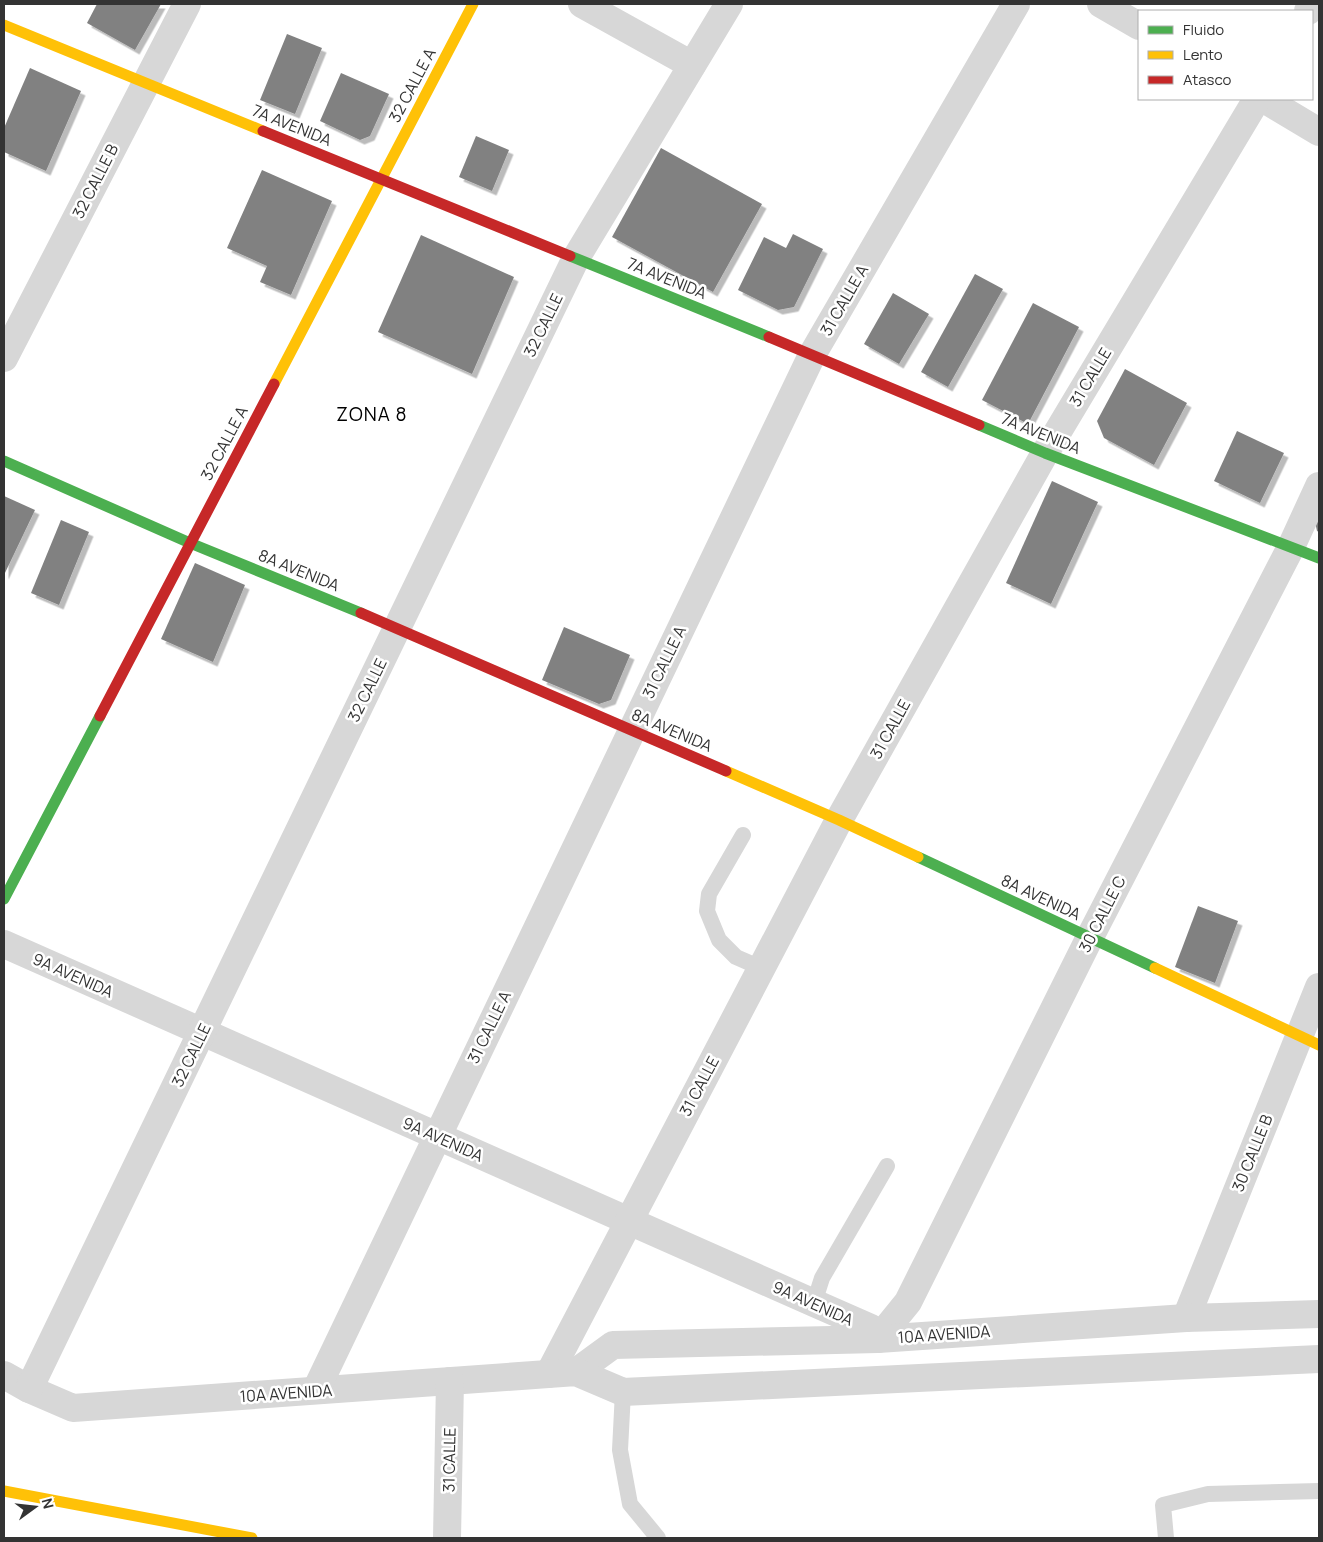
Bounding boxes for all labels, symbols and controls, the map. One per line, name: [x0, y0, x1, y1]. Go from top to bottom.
legend: [1138, 10, 1313, 100]
text: Fluido: [1183, 19, 1224, 40]
street label: 32 CALLE A: [383, 44, 441, 126]
text: Lento: [1183, 44, 1223, 65]
text: Atasco: [1183, 69, 1231, 90]
street label: 7A AVENIDA: [249, 99, 335, 151]
street label: 32 CALLE B: [67, 140, 123, 222]
street label: 7A AVENIDA: [624, 252, 710, 304]
street label: 31 CALLE A: [815, 261, 873, 339]
street label: 32 CALLE: [518, 290, 568, 360]
street label: 31 CALLE: [1064, 343, 1116, 411]
district label: ZONA 8: [336, 401, 408, 427]
street label: 32 CALLE A: [195, 402, 253, 484]
street label: 7A AVENIDA: [998, 407, 1084, 459]
street label: 8A AVENIDA: [255, 544, 343, 596]
street label: 31 CALLE A: [637, 622, 691, 702]
street label: 32 CALLE: [342, 655, 392, 725]
street label: 31 CALLE: [865, 695, 915, 763]
street label: 8A AVENIDA: [628, 703, 716, 757]
street label: 8A AVENIDA: [998, 869, 1084, 925]
street label: 30 CALLE C: [1073, 872, 1131, 956]
street label: 9A AVENIDA: [29, 947, 117, 1003]
street label: 31 CALLE A: [462, 987, 516, 1067]
street label: 32 CALLE: [166, 1020, 216, 1090]
street label: 31 CALLE: [674, 1052, 724, 1120]
street label: 9A AVENIDA: [399, 1111, 487, 1167]
street label: 30 CALLE B: [1227, 1111, 1278, 1195]
street label: 9A AVENIDA: [769, 1275, 857, 1331]
street label: 10A AVENIDA: [897, 1320, 991, 1348]
street label: 10A AVENIDA: [239, 1379, 333, 1407]
street label: 31 CALLE: [437, 1427, 461, 1493]
north arrow: [10, 1482, 60, 1532]
text: N: [38, 1496, 59, 1511]

